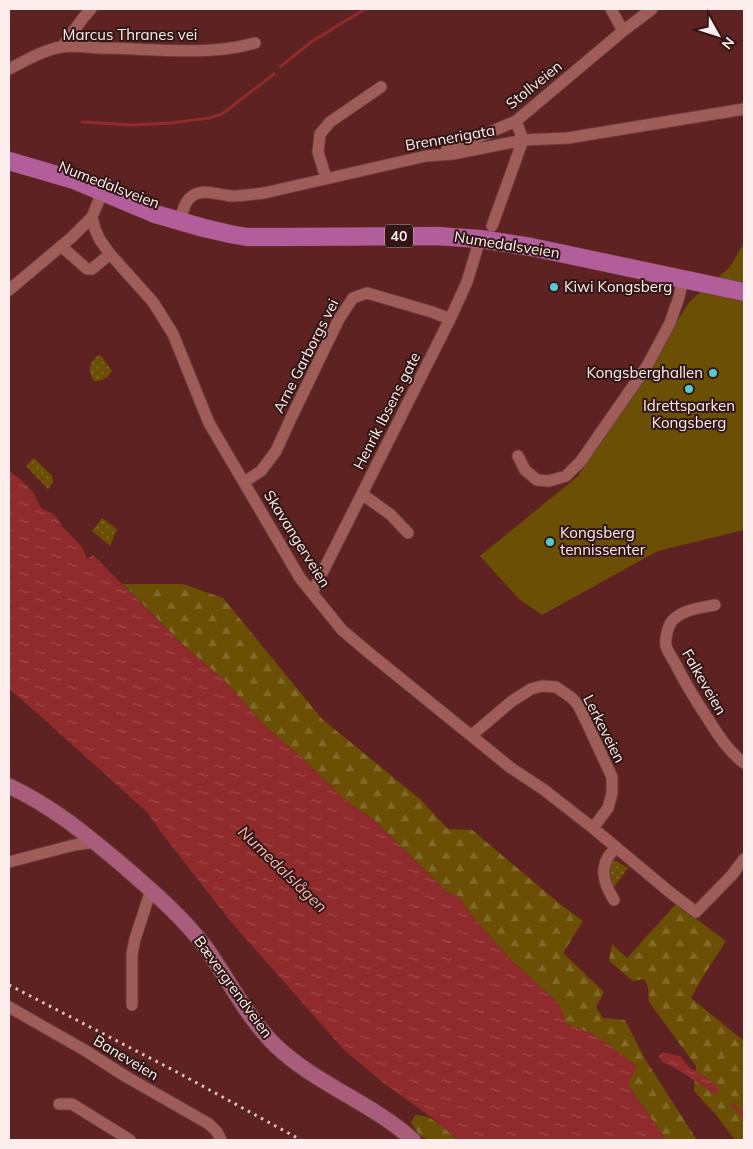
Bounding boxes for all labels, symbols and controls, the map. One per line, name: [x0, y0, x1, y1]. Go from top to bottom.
north arrow: [693, 10, 743, 60]
street label: Marcus Thranes vei: [63, 25, 197, 44]
text: N: [718, 33, 738, 53]
street label: Stollveien: [502, 56, 566, 113]
street label: Brennerigata: [404, 120, 496, 155]
street label: Numedalsveien: [56, 157, 162, 213]
road number: 40: [385, 225, 413, 248]
street label: Numedalsveien: [453, 227, 561, 262]
place label: Kiwi Kongsberg: [564, 277, 672, 296]
marker: Kiwi Kongsberg: [548, 281, 560, 293]
street label: Arne Garborgs vei: [269, 295, 343, 416]
street label: Henrik Ibsens gate: [349, 349, 424, 473]
place label: Kongsberghallen: [586, 363, 703, 382]
marker: Kongsberghallen: [707, 367, 719, 379]
marker: Idrettsparken Kongsberg: [683, 383, 695, 395]
place label: Idrettsparken Kongsberg: [643, 396, 735, 432]
street label: Skavangerveien: [260, 487, 335, 591]
place label: Kongsberg tennissenter: [560, 523, 646, 559]
marker: Kongsberg tennissenter: [544, 536, 556, 548]
street label: Falkeveien: [678, 645, 731, 718]
street label: Lerkeveien: [579, 692, 630, 766]
water label: Numedalslågen: [234, 822, 332, 916]
street label: Bævergrendveien: [190, 932, 277, 1041]
street label: Baneveien: [90, 1031, 162, 1084]

